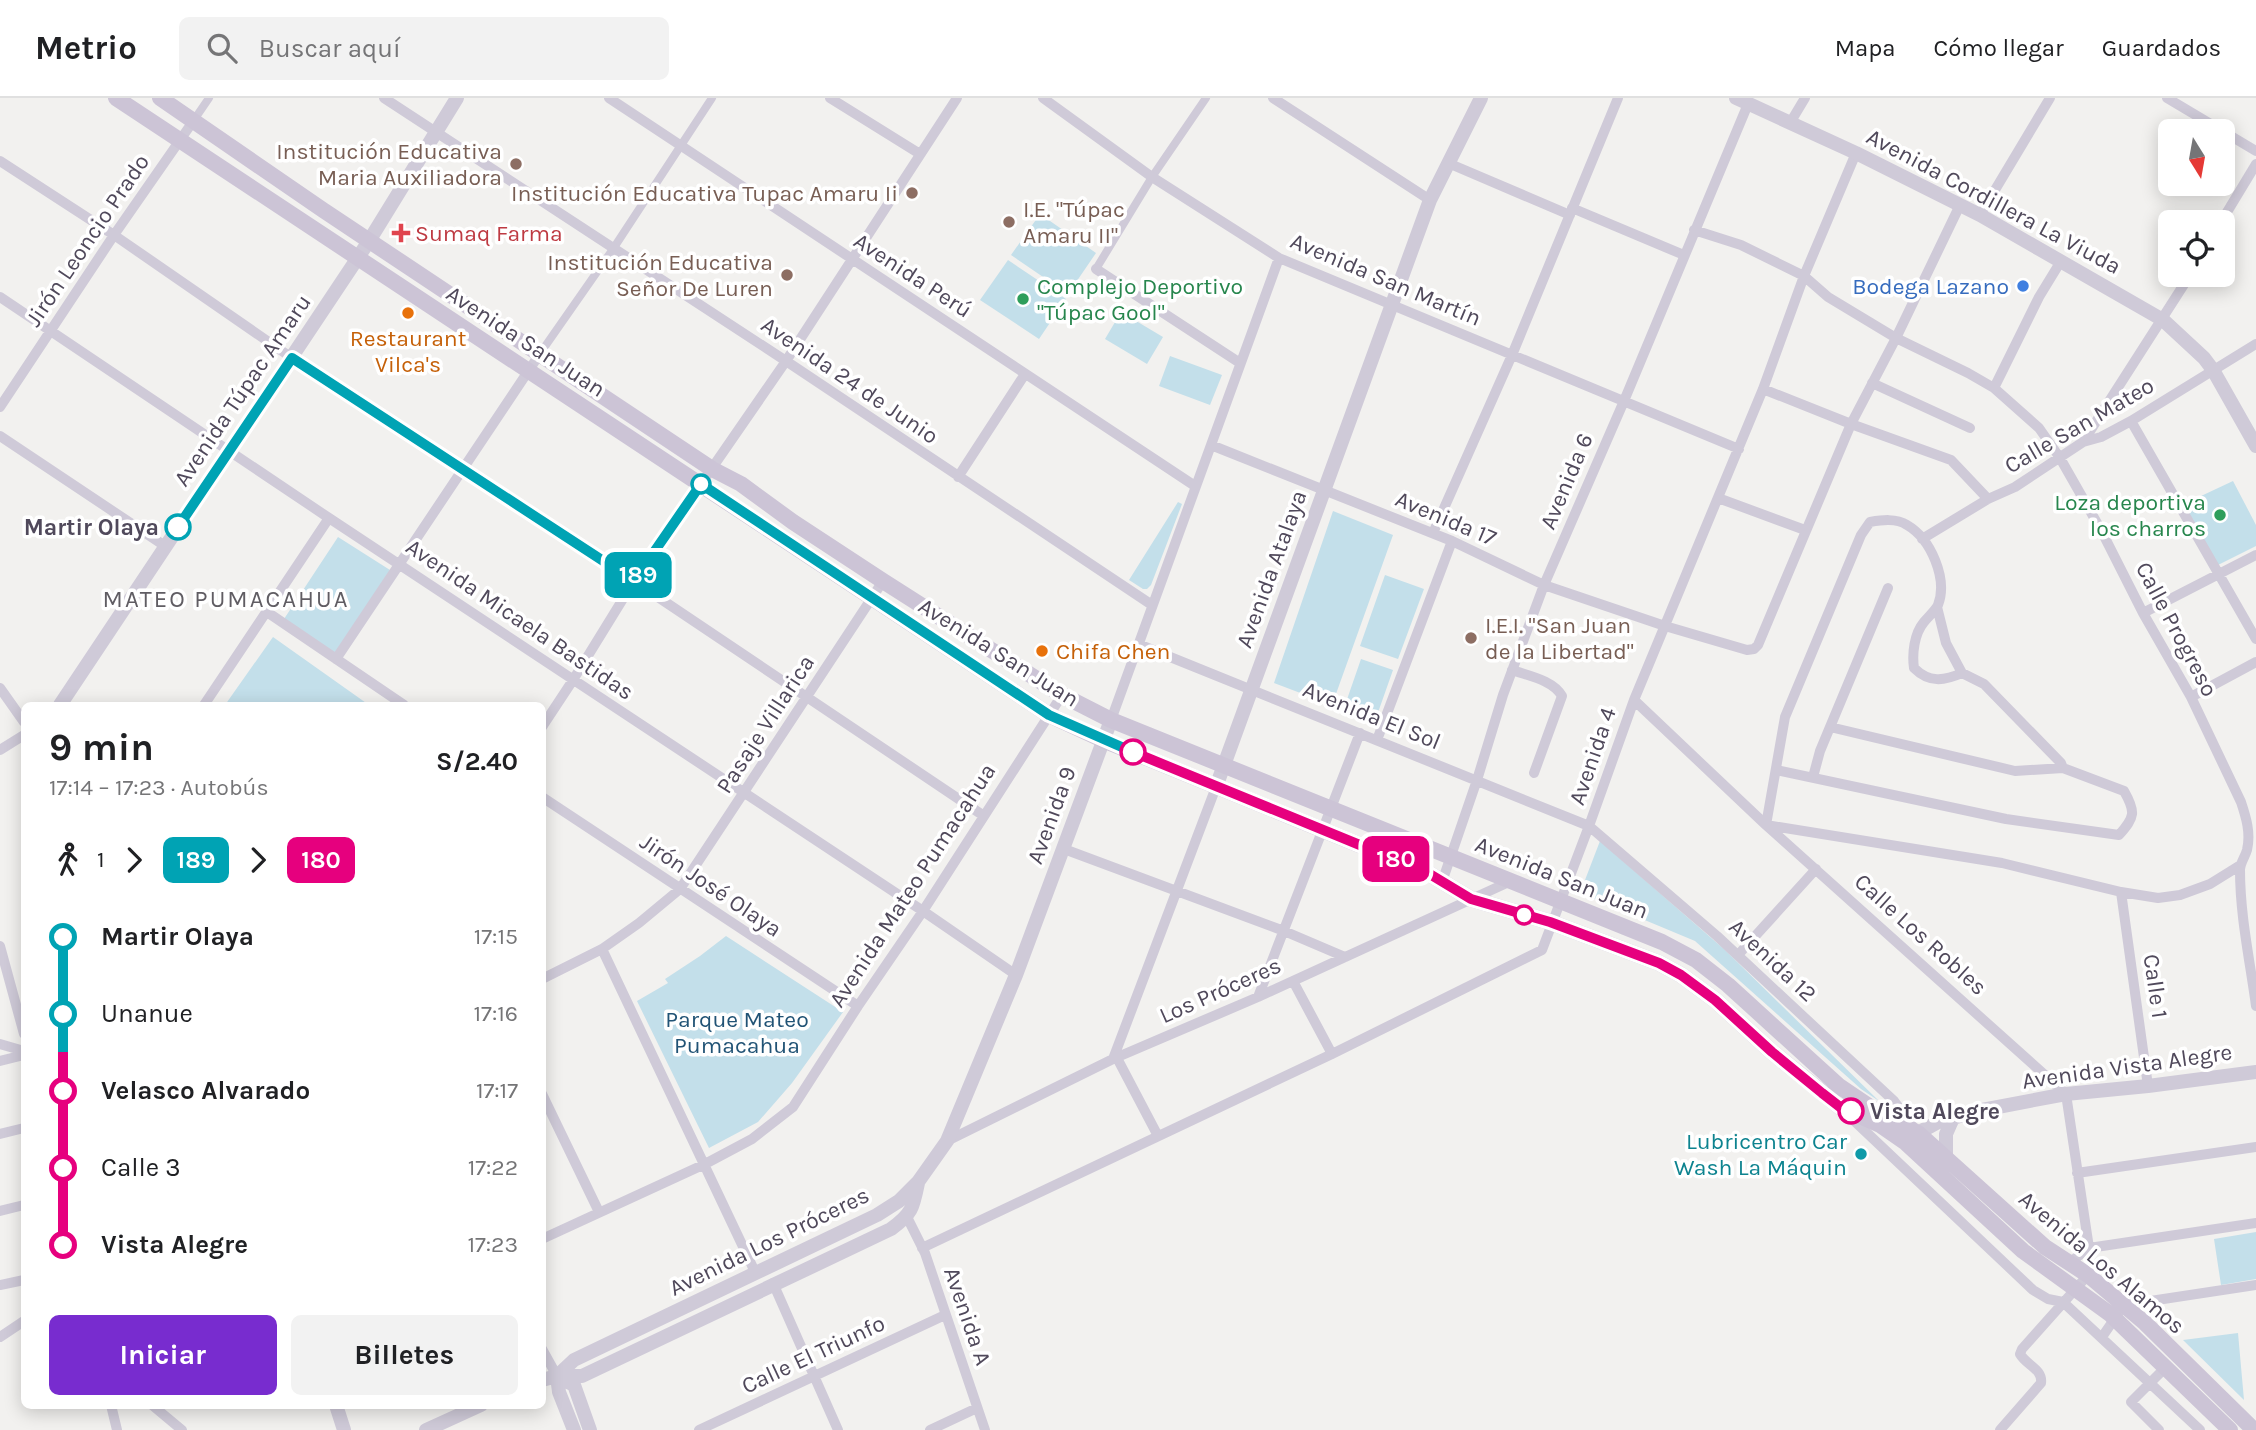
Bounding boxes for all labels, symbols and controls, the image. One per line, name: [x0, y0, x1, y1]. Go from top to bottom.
search box: [179, 17, 669, 80]
text: Metrio: [35, 29, 137, 67]
icon: search: [203, 29, 241, 67]
text: Buscar aquí: [259, 33, 401, 64]
text: Mapa: [1835, 34, 1895, 62]
text: Cómo llegar: [1933, 34, 2064, 62]
text: Guardados: [2102, 34, 2221, 62]
north arrow: [2158, 119, 2235, 196]
map controls: [2158, 119, 2235, 287]
street label: Avenida Cordillera La Viuda: [1862, 123, 2126, 280]
place label: Institución Educativa Maria Auxiliadora: [276, 138, 502, 191]
street label: Jirón Leoncio Prado: [20, 149, 155, 332]
marker: Institución Educativa Maria Auxiliadora: [508, 156, 524, 172]
place label: Institución Educativa Tupac Amaru Ii: [511, 180, 898, 207]
marker: Institución Educativa Tupac Amaru Ii: [904, 185, 920, 201]
place label: I.E. "Túpac Amaru II": [1023, 196, 1125, 249]
button: locate: [2158, 210, 2235, 287]
marker: I.E. "Túpac Amaru II": [1001, 214, 1017, 230]
place label: Sumaq Farma: [415, 220, 563, 247]
marker: Sumaq Farma: [393, 225, 409, 241]
street label: Avenida Perú: [849, 227, 977, 324]
street label: Avenida San Martín: [1286, 227, 1485, 332]
place label: Institución Educativa Señor De Luren: [547, 249, 773, 302]
marker: Institución Educativa Señor De Luren: [779, 267, 795, 283]
place label: Complejo Deportivo "Túpac Gool": [1037, 273, 1243, 326]
place label: Bodega Lazano: [1852, 273, 2009, 300]
marker: Bodega Lazano: [2015, 278, 2031, 294]
street label: Avenida San Juan: [441, 280, 610, 403]
street label: Avenida Túpac Amaru: [168, 289, 317, 491]
marker: Complejo Deportivo "Túpac Gool": [1015, 291, 1031, 307]
marker: Restaurant Vilca's: [400, 305, 416, 321]
street label: Avenida 24 de Junio: [756, 311, 943, 450]
place label: Restaurant Vilca's: [350, 325, 467, 378]
street label: Calle San Mateo: [2000, 372, 2159, 479]
street label: Avenida 6: [1534, 429, 1599, 533]
unlabelled marker: [691, 474, 711, 494]
street label: Avenida 17: [1391, 485, 1500, 552]
street label: Avenida Atalaya: [1230, 487, 1312, 652]
place label: Loza deportiva los charros: [2054, 489, 2206, 542]
marker: Loza deportiva los charros: [2212, 507, 2228, 523]
place label: Martir Olaya: [24, 514, 159, 541]
marker: Martir Olaya: [165, 514, 191, 540]
street label: Avenida Micaela Bastidas: [401, 533, 639, 706]
line badge: 189: [598, 552, 678, 598]
street label: Calle Progreso: [2130, 557, 2223, 701]
text: 189: [619, 561, 657, 589]
district label: MATEO PUMACAHUA: [103, 585, 349, 613]
street label: Avenida San Juan: [913, 592, 1084, 713]
place label: I.E.I. "San Juan de la Libertad": [1485, 612, 1634, 665]
marker: I.E.I. "San Juan de la Libertad": [1463, 630, 1479, 646]
place label: Chifa Chen: [1056, 638, 1171, 665]
marker: Chifa Chen: [1034, 643, 1050, 659]
street label: Pasaje Villarica: [711, 650, 820, 799]
street label: Avenida El Sol: [1299, 676, 1445, 755]
street label: Avenida 4: [1563, 704, 1622, 808]
text: 9 min: [49, 725, 154, 770]
unlabelled marker: [1120, 739, 1146, 765]
text: S/2.40: [436, 746, 518, 777]
street label: Avenida Mateo Pumacahua: [823, 758, 1001, 1012]
street label: Avenida 9: [1021, 763, 1082, 868]
text: 17:14 – 17:23 · Autobús: [49, 774, 269, 801]
street label: Jirón José Olaya: [635, 828, 787, 943]
street label: Avenida San Juan: [1471, 830, 1652, 924]
line badge: 180: [1356, 836, 1436, 882]
icon: walk: [49, 841, 87, 879]
icon: forward: [115, 841, 153, 879]
icon: forward: [239, 841, 277, 879]
text: 180: [1376, 845, 1416, 873]
text: 1: [97, 846, 105, 873]
text: 189: [177, 846, 215, 874]
text: 180: [301, 846, 341, 874]
street label: Calle Los Robles: [1849, 868, 1992, 1001]
unlabelled marker: [1514, 905, 1534, 925]
street label: Avenida 12: [1723, 913, 1822, 1008]
text: Martir Olaya: [101, 921, 254, 952]
text: 17:15: [474, 923, 518, 950]
street label: Los Próceres: [1155, 952, 1285, 1029]
street label: Calle 1: [2138, 952, 2173, 1020]
text: Unanue: [101, 998, 193, 1029]
text: 17:16: [474, 1000, 518, 1027]
park label: Parque Mateo Pumacahua: [665, 1006, 809, 1059]
street label: Avenida Vista Alegre: [2020, 1038, 2234, 1095]
text: Velasco Alvarado: [101, 1075, 310, 1106]
text: 17:17: [476, 1077, 518, 1104]
marker: Vista Alegre: [1838, 1098, 1864, 1124]
place label: Vista Alegre: [1870, 1098, 2000, 1125]
place label: Lubricentro Car Wash La Máquin: [1674, 1128, 1848, 1181]
marker: Lubricentro Car Wash La Máquin: [1853, 1146, 1869, 1162]
text: Calle 3: [101, 1152, 181, 1183]
text: 17:22: [468, 1154, 518, 1181]
street label: Avenida Los Próceres: [665, 1181, 874, 1302]
street label: Avenida Los Alamos: [2013, 1185, 2190, 1340]
text: Vista Alegre: [101, 1229, 248, 1260]
text: 17:23: [467, 1231, 518, 1258]
street label: Avenida A: [938, 1264, 997, 1369]
street label: Calle El Triunfo: [737, 1309, 889, 1399]
button: Iniciar: [49, 1315, 277, 1395]
button: Billetes: [291, 1315, 518, 1395]

